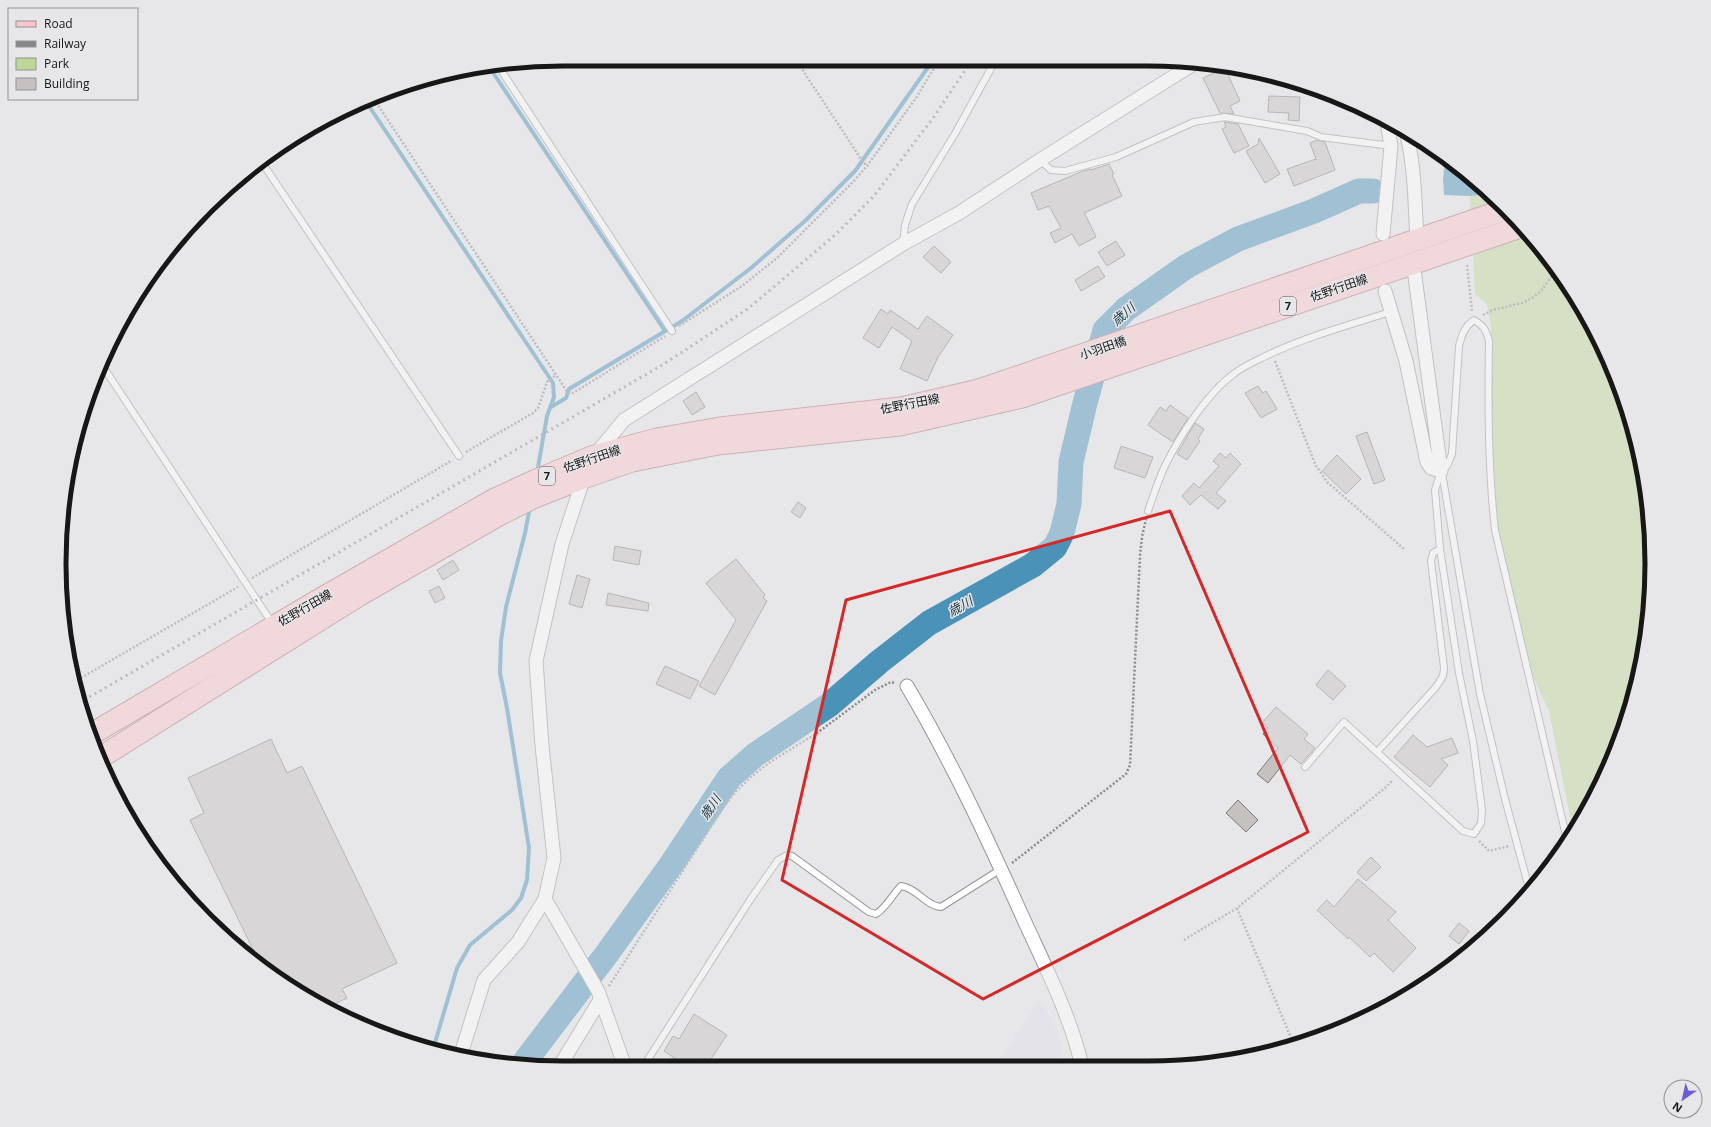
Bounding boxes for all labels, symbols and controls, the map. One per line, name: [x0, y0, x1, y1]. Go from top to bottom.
legend: [8, 8, 138, 100]
text: Road: [44, 15, 73, 32]
text: Railway: [44, 35, 87, 52]
text: Park: [44, 55, 70, 72]
text: Building: [44, 75, 90, 92]
street label: 佐野行田線: [1308, 270, 1370, 305]
water label: 歳川: [1107, 297, 1140, 329]
road number: 7: [1280, 297, 1296, 315]
street label: 小羽田橋: [1077, 332, 1128, 363]
street label: 佐野行田線: [879, 389, 941, 418]
street label: 佐野行田線: [561, 441, 623, 476]
road number: 7: [539, 467, 555, 485]
street label: 佐野行田線: [275, 585, 335, 630]
water label: 歳川: [944, 591, 977, 620]
water label: 歳川: [695, 790, 726, 823]
north arrow: [1663, 1079, 1703, 1119]
text: N: [1669, 1099, 1685, 1116]

